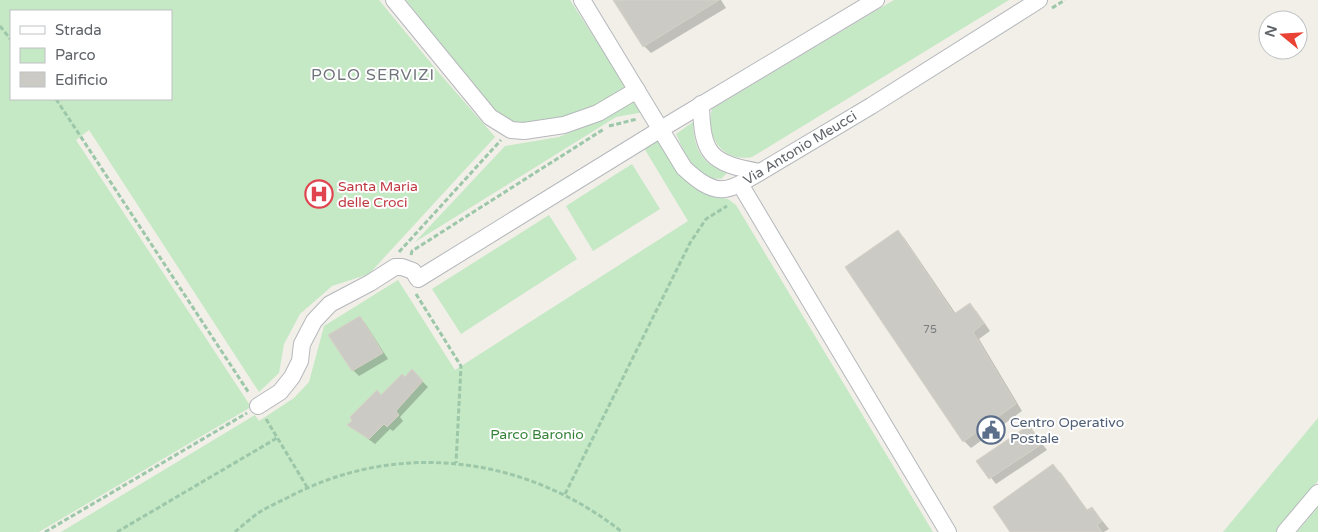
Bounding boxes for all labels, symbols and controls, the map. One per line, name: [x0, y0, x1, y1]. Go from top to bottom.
legend: [10, 10, 172, 100]
north arrow: [1258, 10, 1308, 60]
text: Strada: [55, 21, 102, 39]
text: N: [1261, 23, 1281, 39]
text: Parco: [55, 46, 96, 64]
district label: POLO SERVIZI: [311, 65, 435, 85]
text: Edificio: [55, 71, 108, 89]
street label: Via Antonio Meucci: [740, 107, 860, 189]
place label: Santa Maria delle Croci: [338, 178, 418, 211]
hospital icon: Santa Maria delle Croci: [304, 179, 334, 209]
house number: 75: [923, 323, 937, 336]
place label: Centro Operativo Postale: [1010, 414, 1124, 447]
public building icon: Centro Operativo Postale: [976, 415, 1006, 445]
park label: Parco Baronio: [490, 426, 584, 443]

